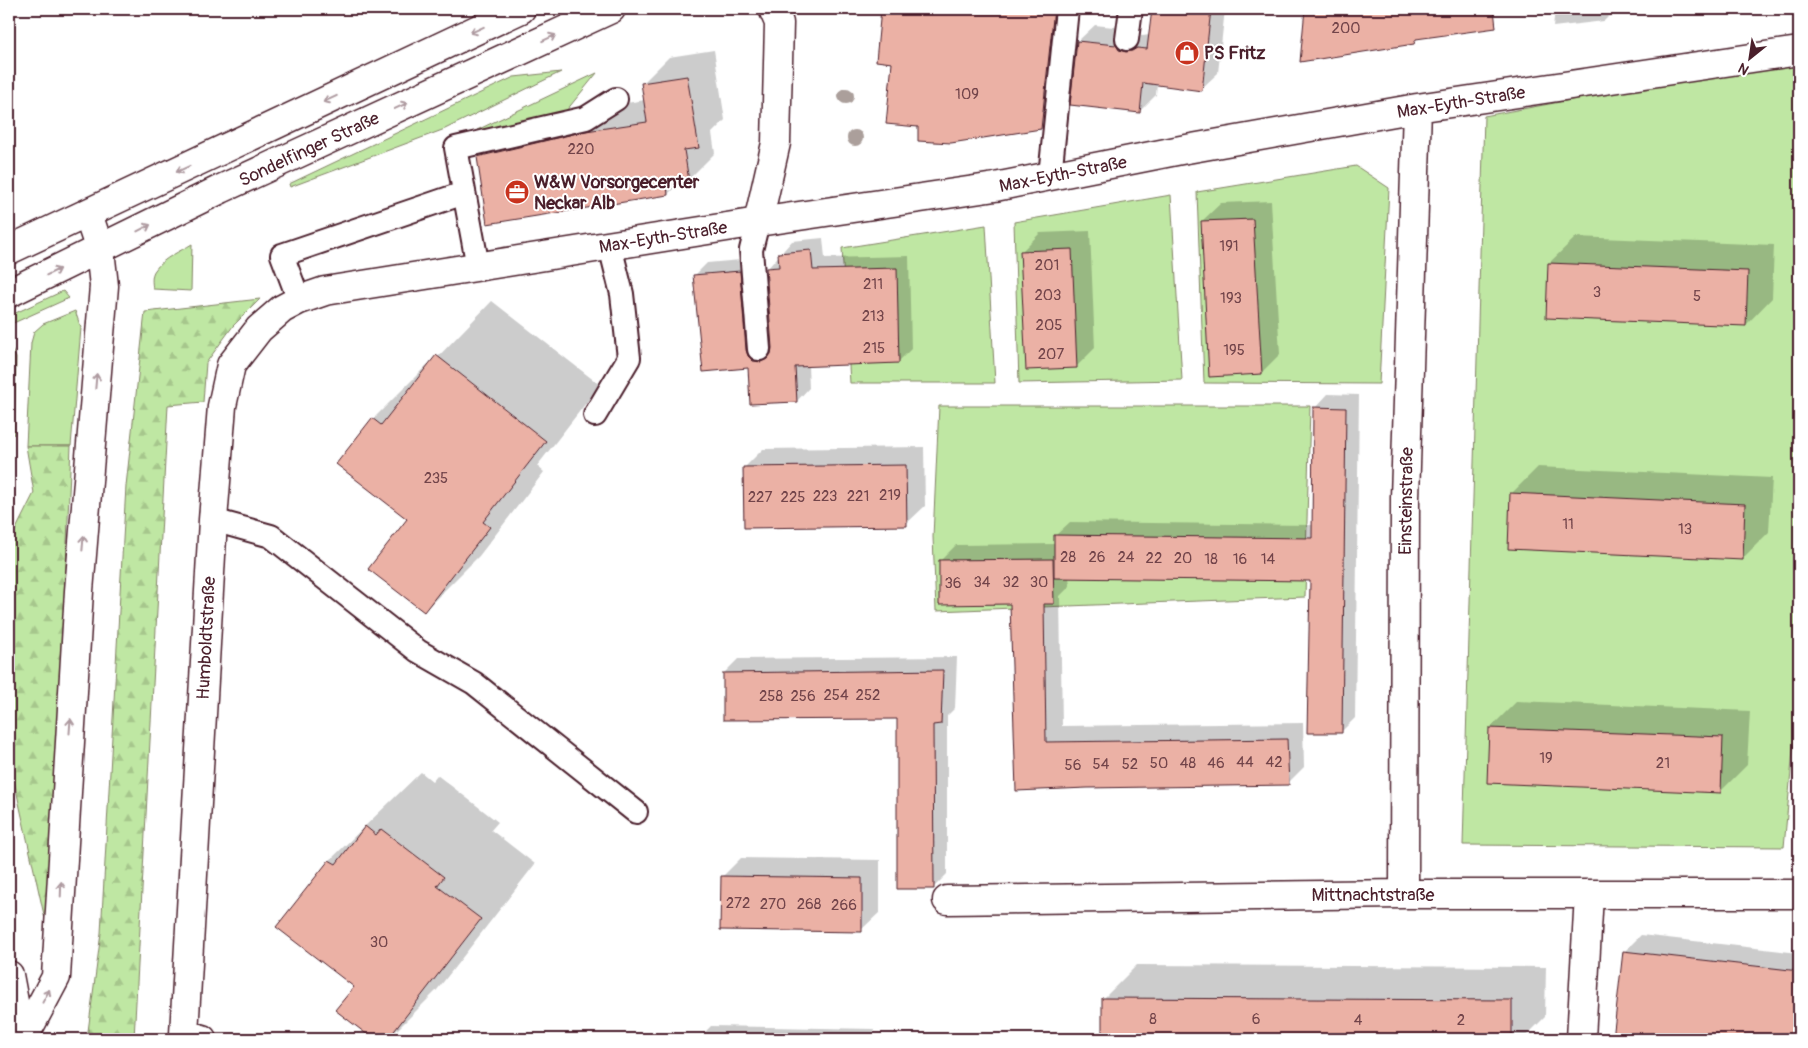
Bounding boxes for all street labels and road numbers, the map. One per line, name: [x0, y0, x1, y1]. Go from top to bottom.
street label: Max-Eyth-Straße: [1395, 81, 1527, 124]
street label: Sondelfinger Straße: [235, 107, 383, 192]
street label: Max-Eyth-Straße: [997, 151, 1129, 198]
street label: Max-Eyth-Straße: [597, 216, 729, 259]
street label: Einsteinstraße: [1394, 447, 1419, 555]
street label: Humboldtstraße: [192, 576, 221, 700]
street label: Mittnachtstraße: [1312, 884, 1435, 907]

